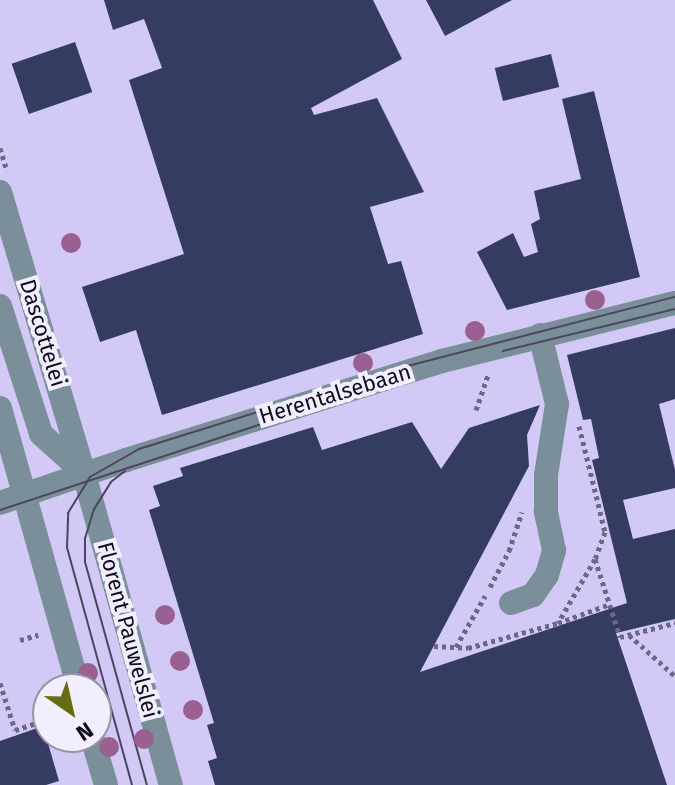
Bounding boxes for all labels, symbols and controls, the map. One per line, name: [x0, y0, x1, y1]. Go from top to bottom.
street label: Dascottelei: [14, 276, 72, 390]
street label: Herentalsebaan: [256, 358, 414, 430]
street label: Florent Pauwelslei: [92, 539, 164, 721]
north arrow: [32, 673, 112, 753]
text: N: [71, 716, 98, 747]

